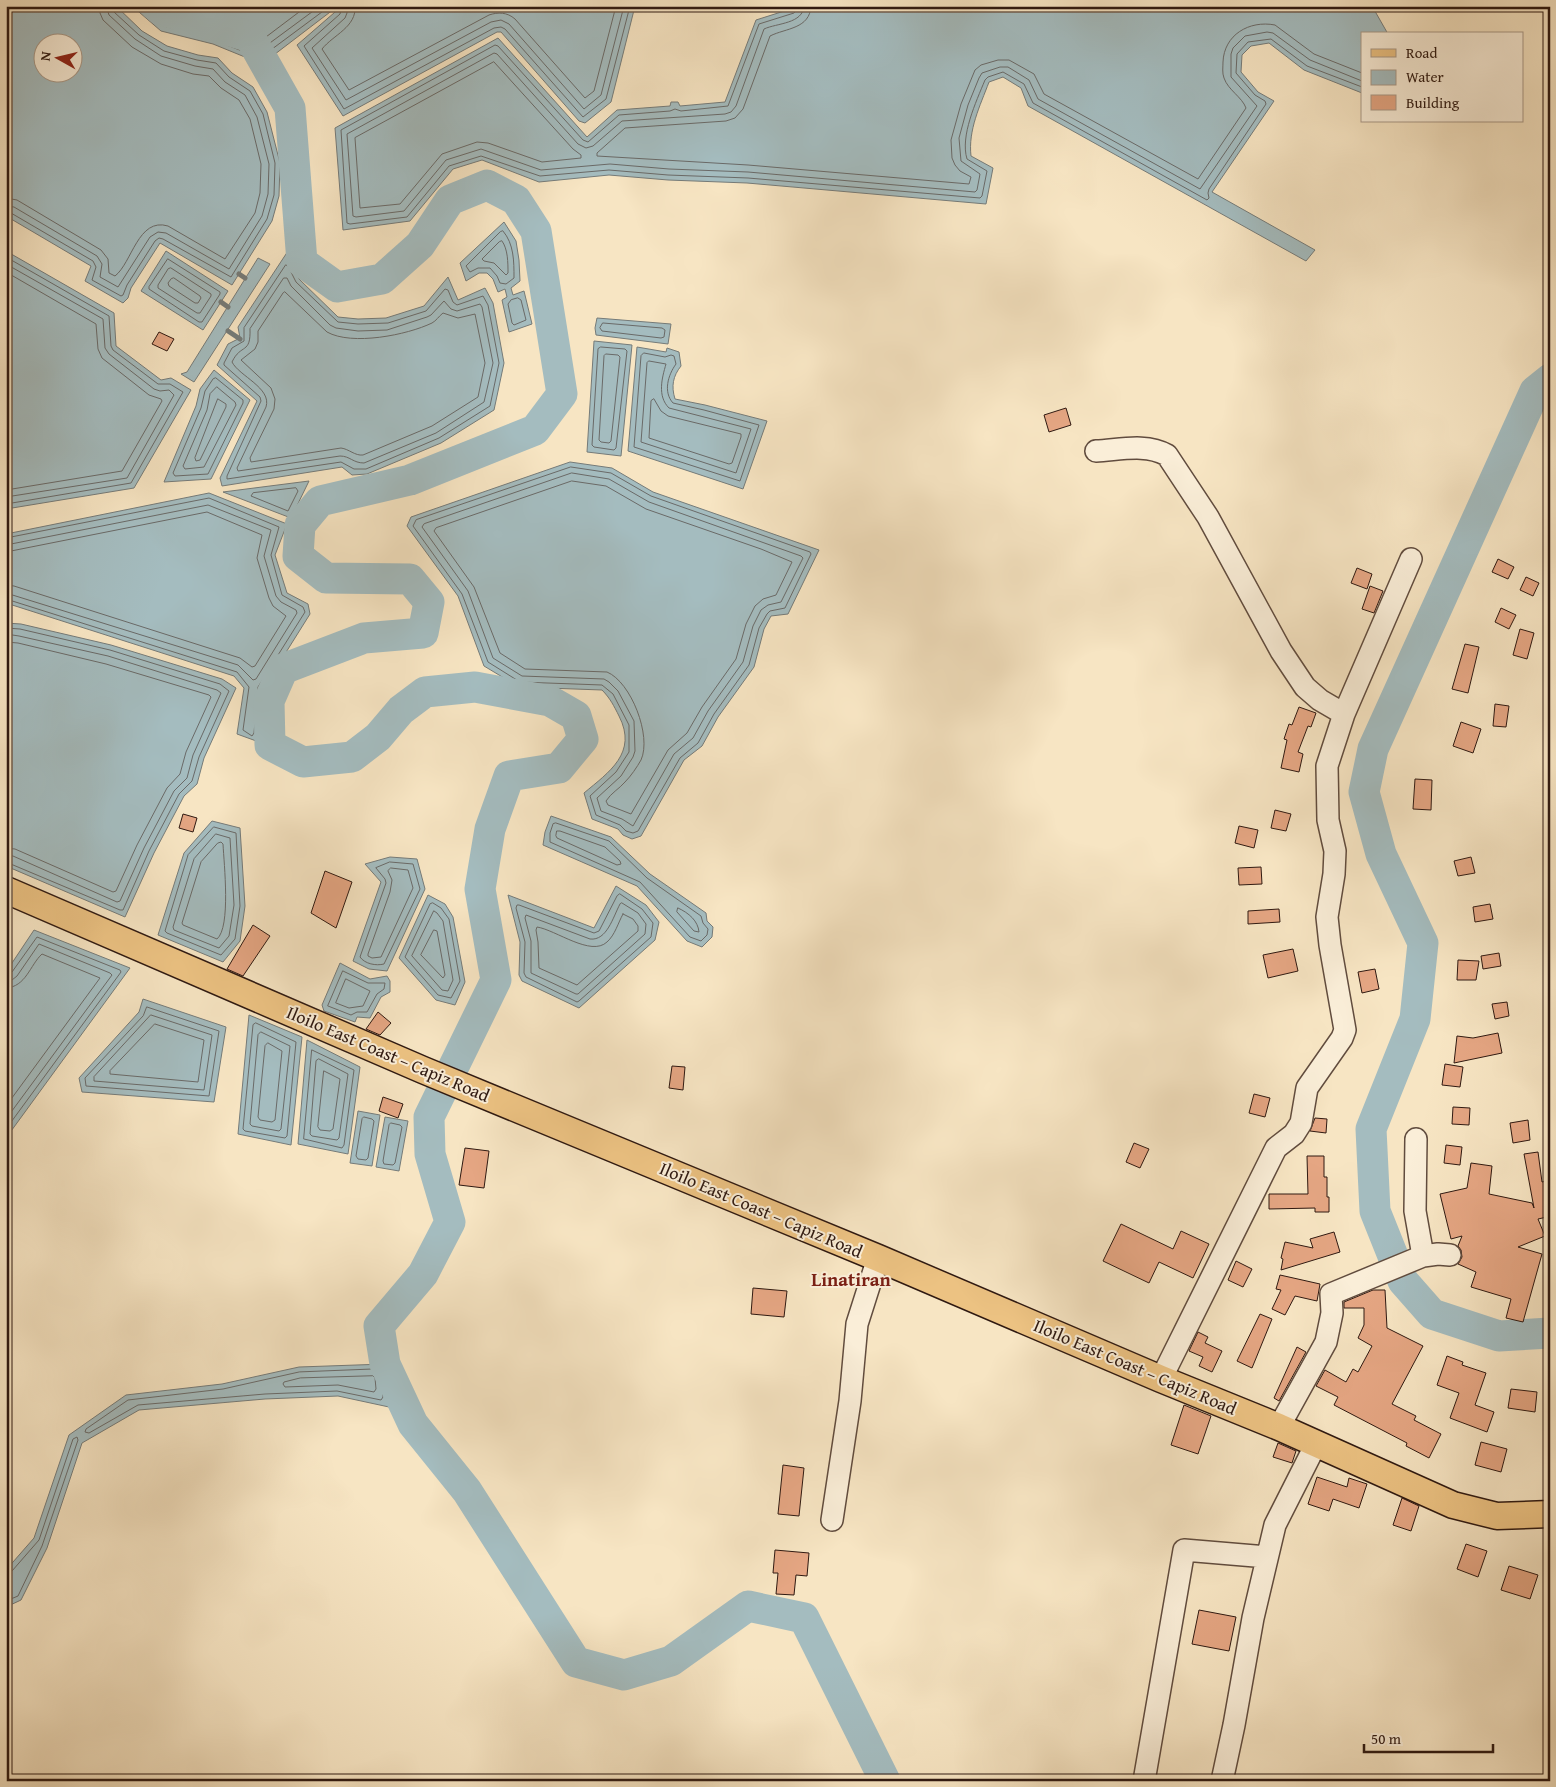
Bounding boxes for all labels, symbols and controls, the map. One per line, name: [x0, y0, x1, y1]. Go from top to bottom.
north arrow: [32, 32, 82, 82]
legend: [1361, 32, 1524, 122]
text: Road: [1406, 42, 1437, 63]
text: N: [35, 50, 56, 62]
text: Water: [1406, 66, 1444, 87]
text: Building: [1406, 92, 1460, 113]
street label: Iloilo East Coast – Capiz Road: [283, 999, 494, 1109]
street label: Iloilo East Coast – Capiz Road: [656, 1155, 867, 1265]
district label: Linatiran: [811, 1265, 891, 1293]
street label: Iloilo East Coast – Capiz Road: [1030, 1312, 1241, 1422]
scale bar: [1364, 1722, 1492, 1754]
text: 50 m: [1371, 1728, 1402, 1749]

